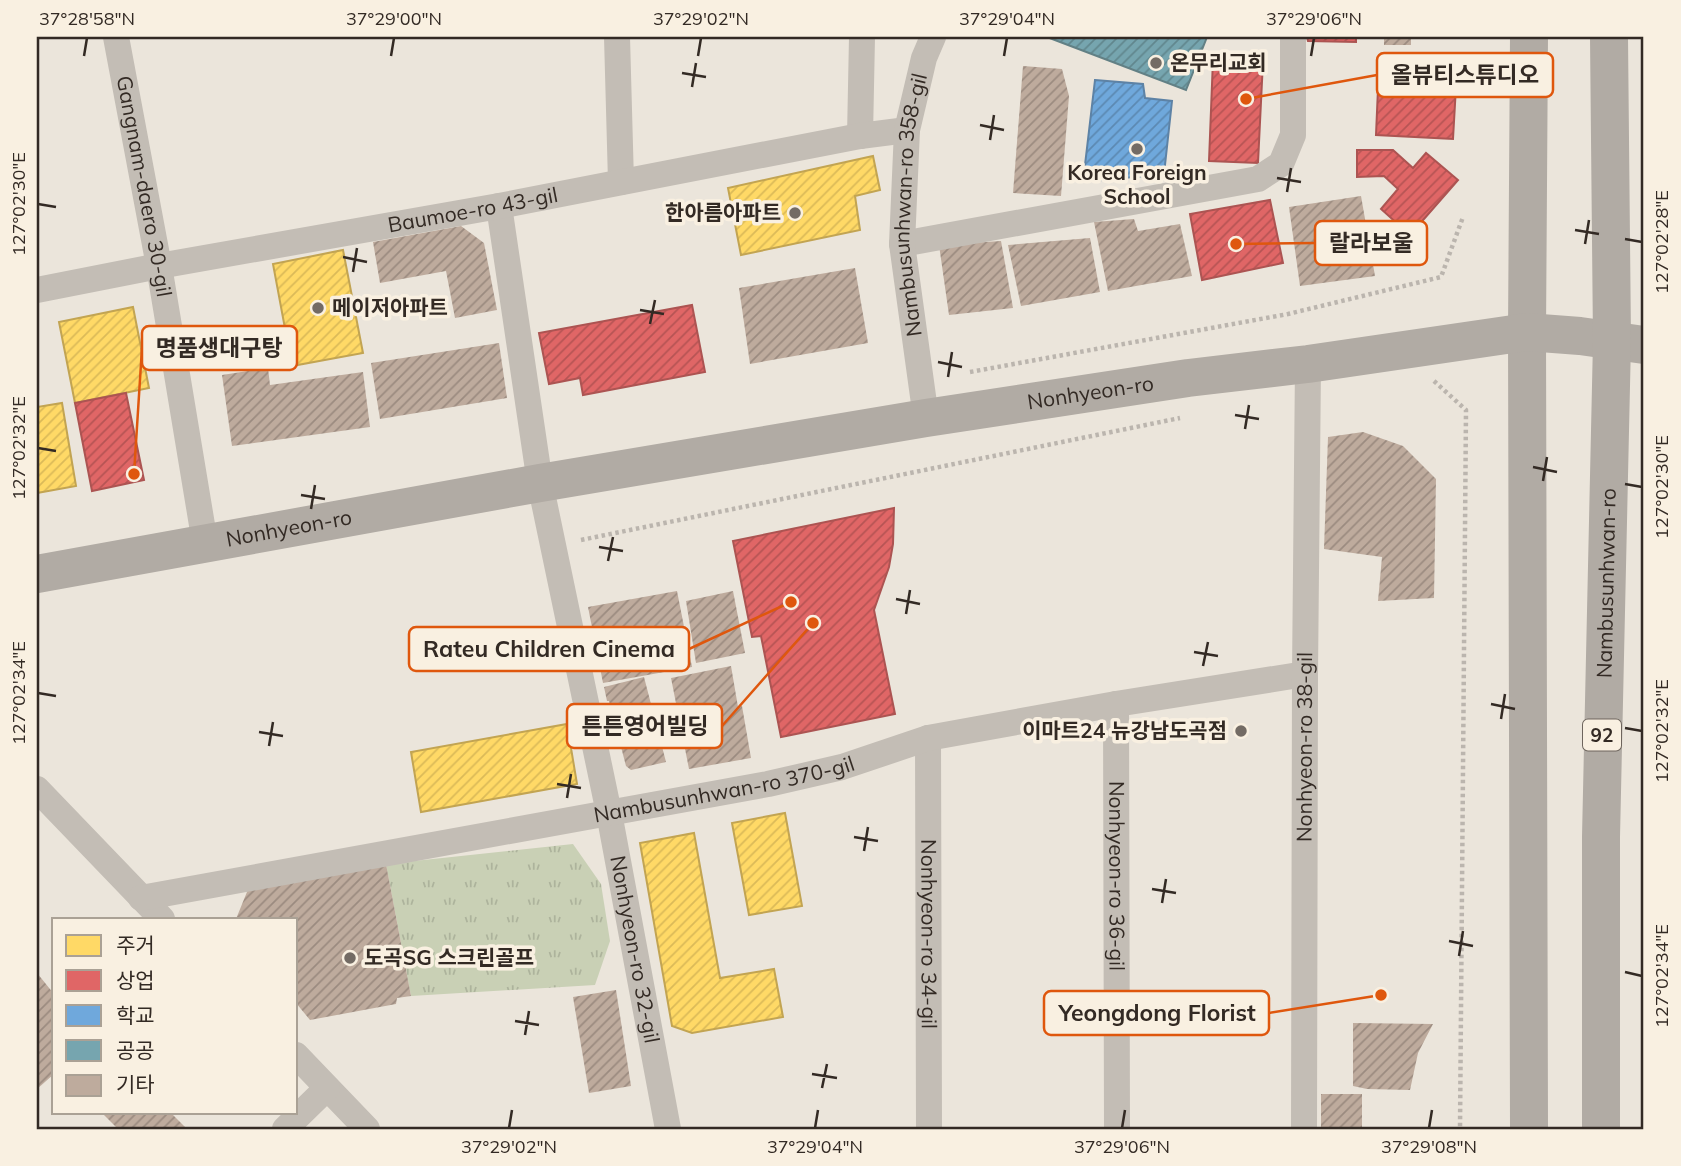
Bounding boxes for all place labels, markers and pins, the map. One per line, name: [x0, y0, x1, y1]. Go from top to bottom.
place label: 온무리교회: [1170, 49, 1267, 75]
callout: 올뷰티스튜디오: [1377, 53, 1553, 97]
marker: 온무리교회: [1148, 55, 1164, 71]
marker: Korea Foreign School: [1129, 141, 1145, 157]
place label: Korea Foreign School: [1067, 159, 1207, 209]
place label: 한아름아파트: [665, 199, 781, 225]
marker: 한아름아파트: [787, 205, 803, 221]
callout: 랄라보울: [1315, 221, 1427, 265]
place label: 메이저아파트: [332, 294, 448, 320]
marker: 메이저아파트: [310, 300, 326, 316]
callout: 명품생대구탕: [142, 326, 297, 370]
callout: Rateu Children Cinema: [409, 627, 689, 671]
callout: 튼튼영어빌딩: [567, 704, 722, 748]
place label: 이마트24 뉴강남도곡점: [1022, 717, 1227, 743]
marker: 이마트24 뉴강남도곡점: [1233, 723, 1249, 739]
place label: 도곡SG 스크린골프: [364, 944, 534, 970]
marker: 도곡SG 스크린골프: [342, 950, 358, 966]
callout: Yeongdong Florist: [1044, 991, 1269, 1035]

